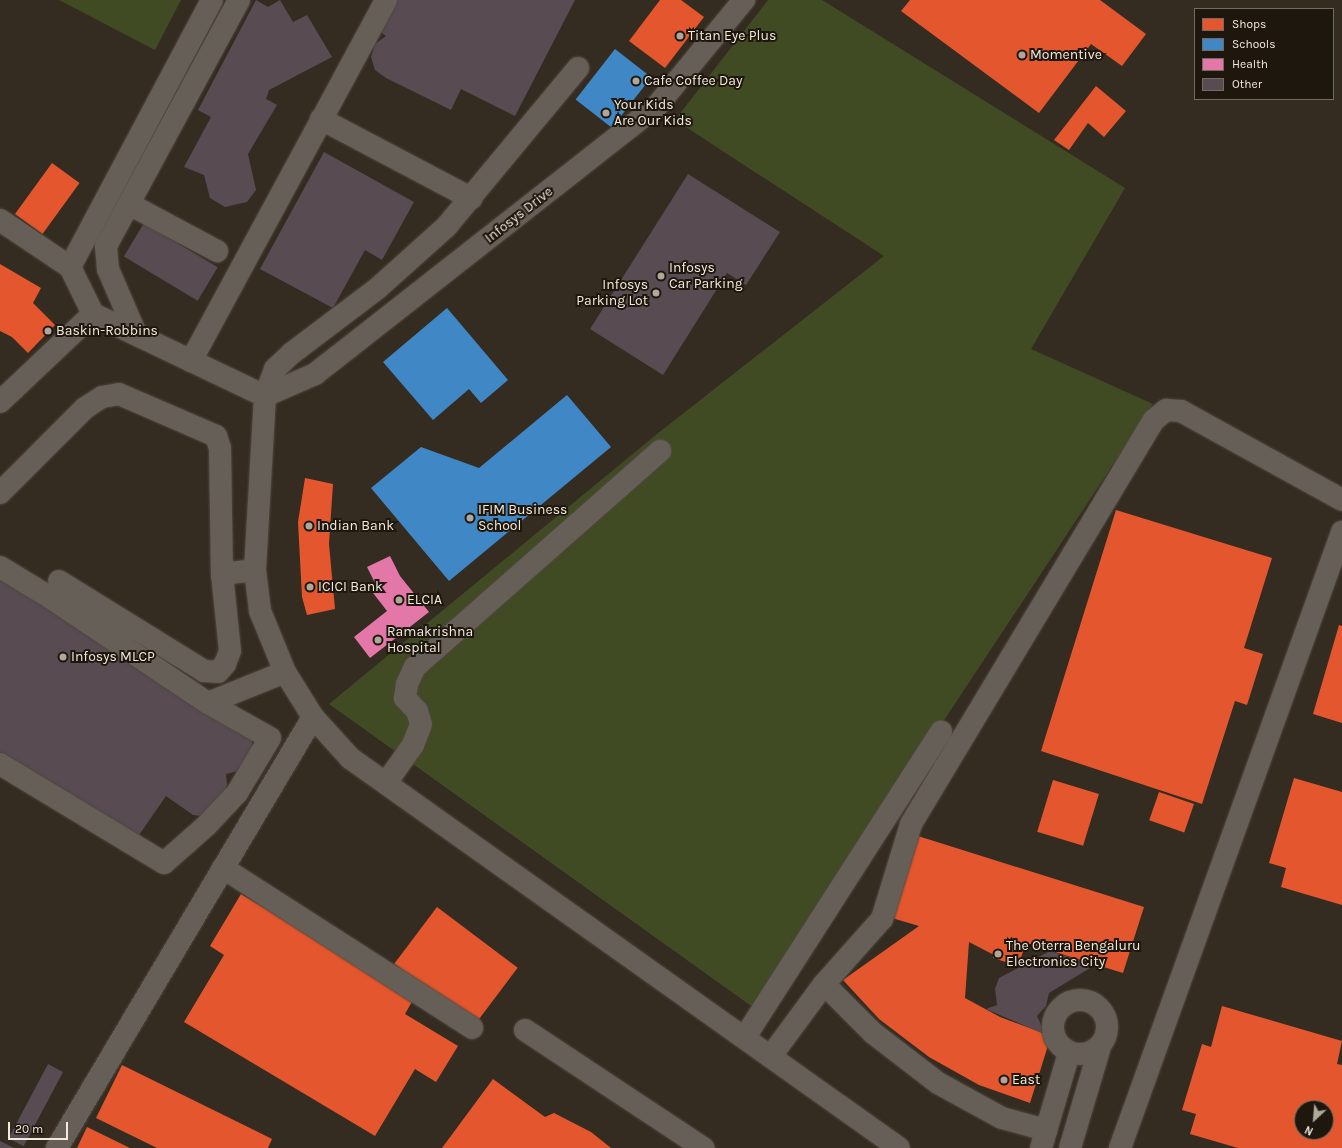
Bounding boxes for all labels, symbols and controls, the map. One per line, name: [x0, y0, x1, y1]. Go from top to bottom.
legend: [1194, 8, 1334, 100]
text: Shops: [1232, 17, 1266, 31]
place label: Titan Eye Plus: [688, 28, 776, 44]
marker: Titan Eye Plus: [675, 31, 685, 41]
text: Schools: [1232, 37, 1275, 51]
place label: Momentive: [1030, 47, 1102, 63]
marker: Momentive: [1017, 50, 1027, 60]
text: Health: [1232, 57, 1268, 71]
place label: Cafe Coffee Day: [644, 73, 743, 89]
marker: Cafe Coffee Day: [631, 76, 641, 86]
text: Other: [1232, 77, 1262, 91]
place label: Your Kids Are Our Kids: [614, 97, 692, 130]
marker: Your Kids Are Our Kids: [601, 108, 611, 118]
street label: Infosys Drive: [482, 183, 556, 247]
place label: Infosys Car Parking: [669, 260, 743, 292]
marker: Infosys Car Parking: [656, 271, 666, 281]
place label: Infosys Parking Lot: [576, 277, 648, 310]
marker: Infosys Parking Lot: [651, 288, 661, 298]
place label: Baskin-Robbins: [56, 323, 158, 339]
marker: Baskin-Robbins: [43, 326, 53, 336]
place label: IFIM Business School: [478, 502, 567, 534]
marker: IFIM Business School: [465, 513, 475, 523]
place label: Indian Bank: [317, 518, 394, 534]
marker: Indian Bank: [304, 521, 314, 531]
place label: ICICI Bank: [318, 579, 383, 595]
marker: ICICI Bank: [305, 582, 315, 592]
place label: ELCIA: [407, 592, 442, 608]
marker: ELCIA: [394, 595, 404, 605]
place label: Ramakrishna Hospital: [387, 624, 473, 656]
marker: Ramakrishna Hospital: [372, 634, 384, 646]
place label: Infosys MLCP: [71, 649, 155, 665]
marker: Infosys MLCP: [58, 652, 68, 662]
place label: The Oterra Bengaluru Electronics City: [1006, 938, 1140, 970]
marker: The Oterra Bengaluru Electronics City: [993, 949, 1003, 959]
place label: East: [1012, 1072, 1040, 1088]
marker: East: [999, 1075, 1009, 1085]
north arrow: [1294, 1100, 1334, 1140]
scale bar: [10, 1114, 70, 1140]
text: 20 m: [15, 1122, 43, 1136]
text: N: [1303, 1123, 1315, 1138]

